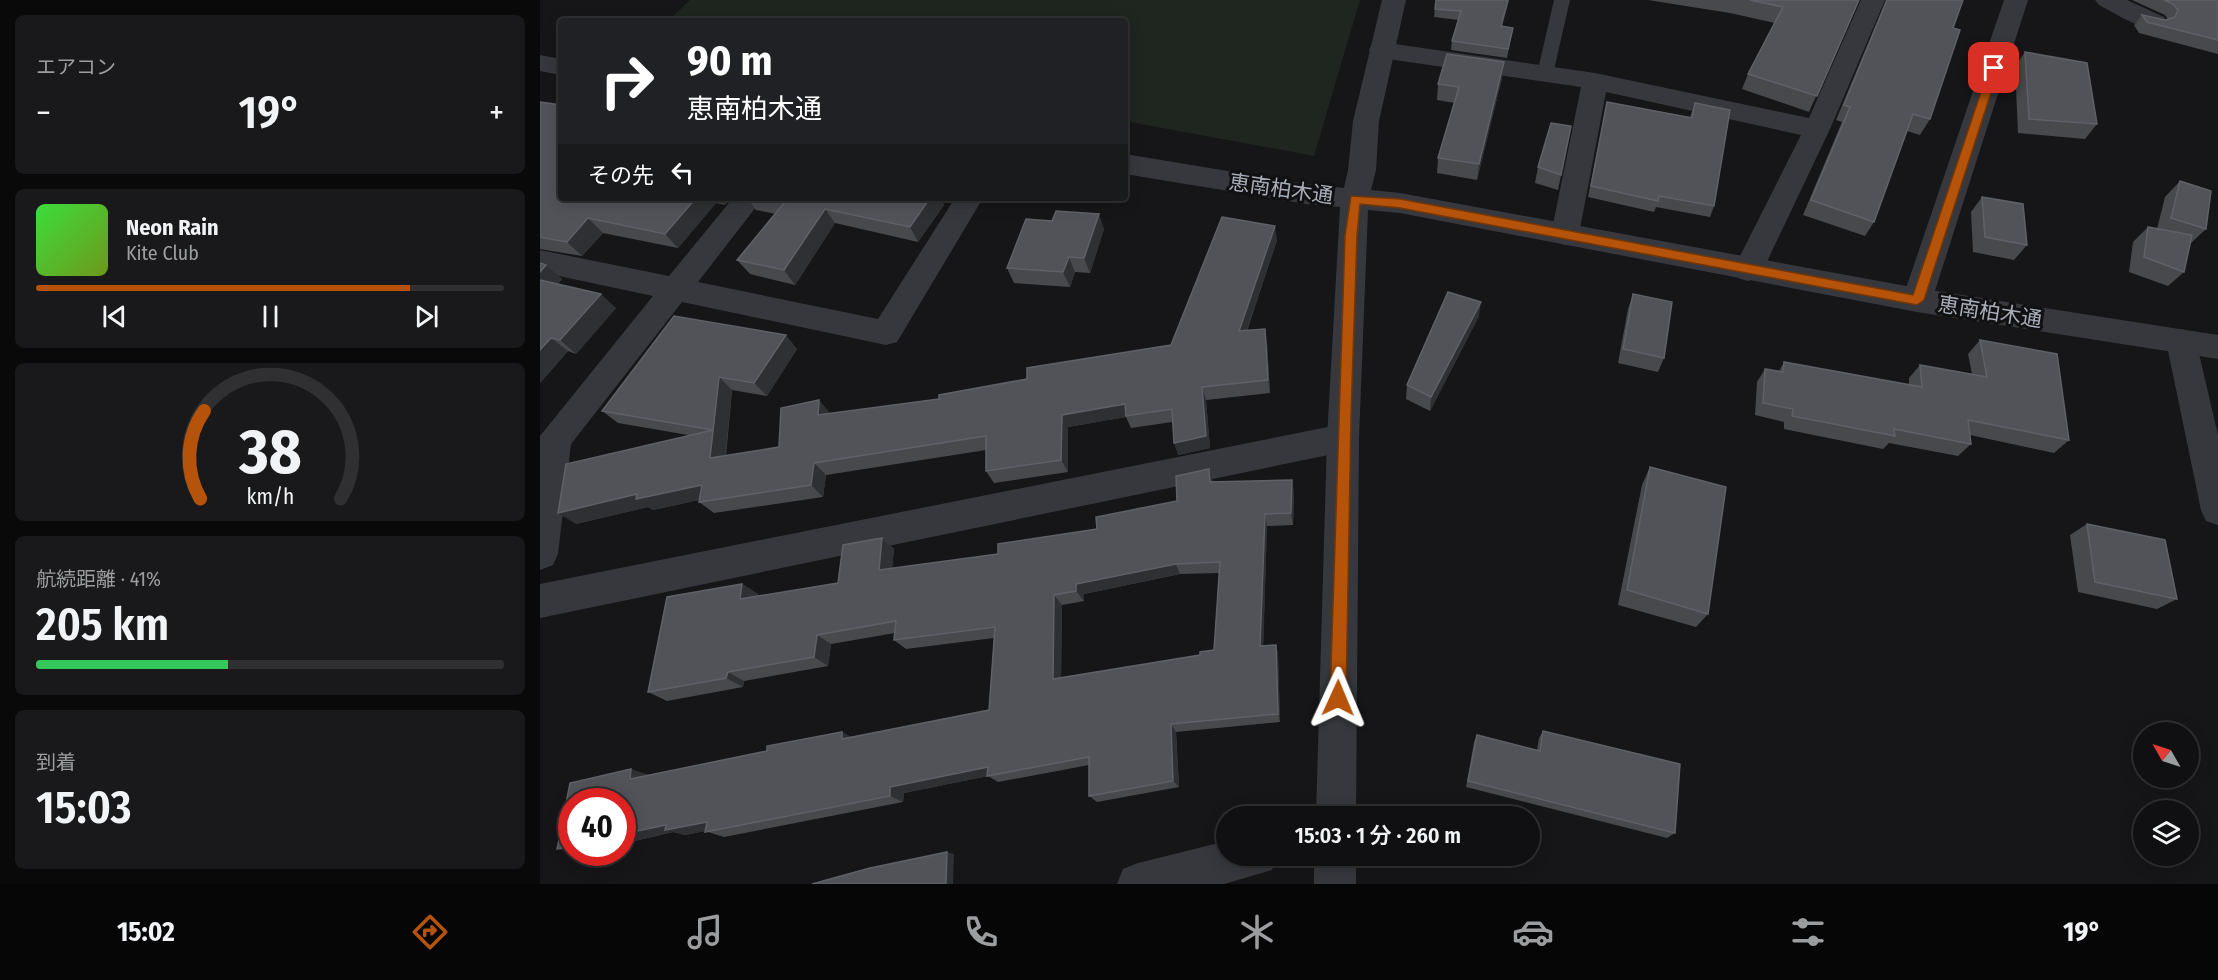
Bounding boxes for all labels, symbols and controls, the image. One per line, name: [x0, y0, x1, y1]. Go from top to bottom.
text: 90 m: [687, 36, 772, 86]
icon: right: [588, 42, 666, 120]
pin: [1968, 42, 2019, 93]
icon: arrive: [1977, 51, 2010, 84]
text: エアコン: [36, 55, 116, 79]
text: 19°: [239, 86, 301, 140]
text: −: [36, 93, 51, 133]
text: +: [489, 93, 504, 133]
text: 恵南柏木通: [687, 93, 822, 125]
icon: left: [666, 156, 699, 189]
text: その先: [588, 162, 654, 189]
street label: 恵南柏木通: [1227, 169, 1335, 209]
text: Neon Rain: [126, 214, 219, 241]
text: Kite Club: [126, 241, 199, 265]
street label: 恵南柏木通: [1936, 291, 2044, 333]
icon: previous: [98, 300, 131, 333]
icon: pause: [254, 300, 287, 333]
icon: next: [410, 300, 443, 333]
text: 38: [238, 415, 301, 490]
text: km/h: [246, 484, 294, 510]
text: 航続距離 · 41%: [36, 567, 161, 591]
text: 205 km: [36, 598, 169, 652]
position arrow: [1306, 666, 1370, 730]
north arrow: [2133, 722, 2199, 788]
map controls: [2133, 722, 2199, 866]
text: 到着: [36, 750, 76, 774]
text: 15:03: [36, 781, 132, 835]
speed limit sign: 40: [558, 788, 636, 866]
button: layers: [2133, 800, 2199, 866]
text: 15:03 · 1 分 · 260 m: [1295, 822, 1461, 849]
icon: directions: [409, 911, 451, 953]
icon: music: [684, 911, 726, 953]
icon: phone: [960, 911, 1002, 953]
icon: climate: [1236, 911, 1278, 953]
icon: car: [1512, 911, 1554, 953]
icon: filters: [1787, 911, 1829, 953]
text: 15:02: [117, 916, 175, 948]
text: 19°: [2063, 916, 2101, 948]

